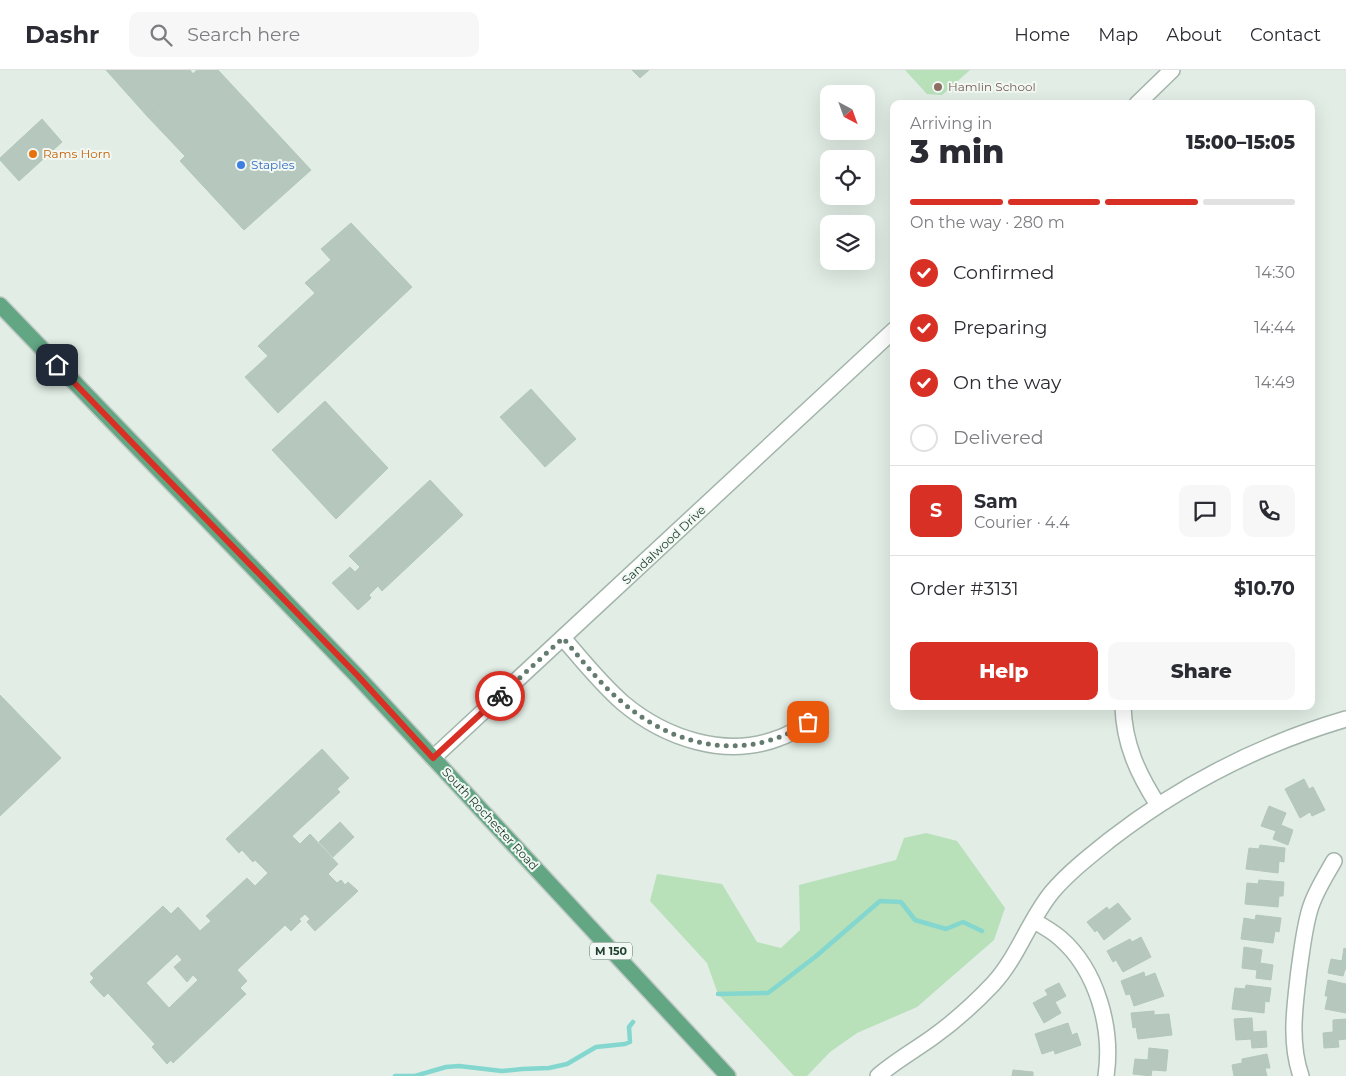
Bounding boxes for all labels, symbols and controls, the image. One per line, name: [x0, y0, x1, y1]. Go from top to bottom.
search box: [129, 12, 479, 57]
text: Dashr: [25, 20, 99, 49]
icon: search: [147, 21, 175, 49]
text: Search here: [187, 23, 300, 46]
text: Home: [1014, 24, 1070, 46]
text: Map: [1098, 24, 1138, 46]
text: About: [1166, 24, 1222, 46]
text: Contact: [1250, 24, 1321, 46]
place label: Hamlin School: [948, 79, 1036, 94]
marker: Hamlin School: [932, 81, 944, 93]
north arrow: [820, 85, 875, 140]
map controls: [820, 85, 875, 270]
text: Arriving in: [910, 114, 992, 133]
text: 15:00–15:05: [1186, 131, 1295, 154]
text: 3 min: [910, 132, 1004, 171]
place label: Rams Horn: [43, 146, 111, 161]
marker: Rams Horn: [27, 148, 39, 160]
button: locate: [820, 150, 875, 205]
place label: Staples: [251, 157, 295, 172]
marker: Staples: [235, 159, 247, 171]
text: On the way · 280 m: [910, 213, 1065, 232]
button: layers: [820, 215, 875, 270]
icon: check: [910, 259, 938, 287]
text: Confirmed: [953, 261, 1054, 284]
text: 14:30: [1256, 263, 1295, 282]
icon: check: [910, 314, 938, 342]
text: Preparing: [953, 316, 1048, 339]
text: 14:44: [1254, 318, 1295, 337]
pin: [36, 344, 78, 386]
icon: home: [43, 351, 71, 379]
icon: check: [910, 369, 938, 397]
text: On the way: [953, 371, 1061, 394]
text: 14:49: [1255, 373, 1295, 392]
text: Delivered: [953, 426, 1044, 449]
button: chat: [1179, 485, 1231, 537]
button: phone: [1243, 485, 1295, 537]
text: Sam: [974, 490, 1018, 513]
text: S: [930, 499, 942, 522]
street label: Sandalwood Drive: [619, 502, 709, 587]
text: Courier · 4.4: [974, 513, 1070, 532]
text: Order #3131: [910, 577, 1019, 600]
text: $10.70: [1234, 577, 1295, 600]
button: Help: [910, 642, 1098, 700]
button: Share: [1108, 642, 1295, 700]
courier: [475, 671, 525, 721]
icon: bike: [486, 682, 514, 710]
pin: [787, 701, 829, 743]
icon: bag: [794, 708, 822, 736]
street label: South Rochester Road: [439, 764, 542, 873]
road number: M 150: [590, 942, 632, 959]

